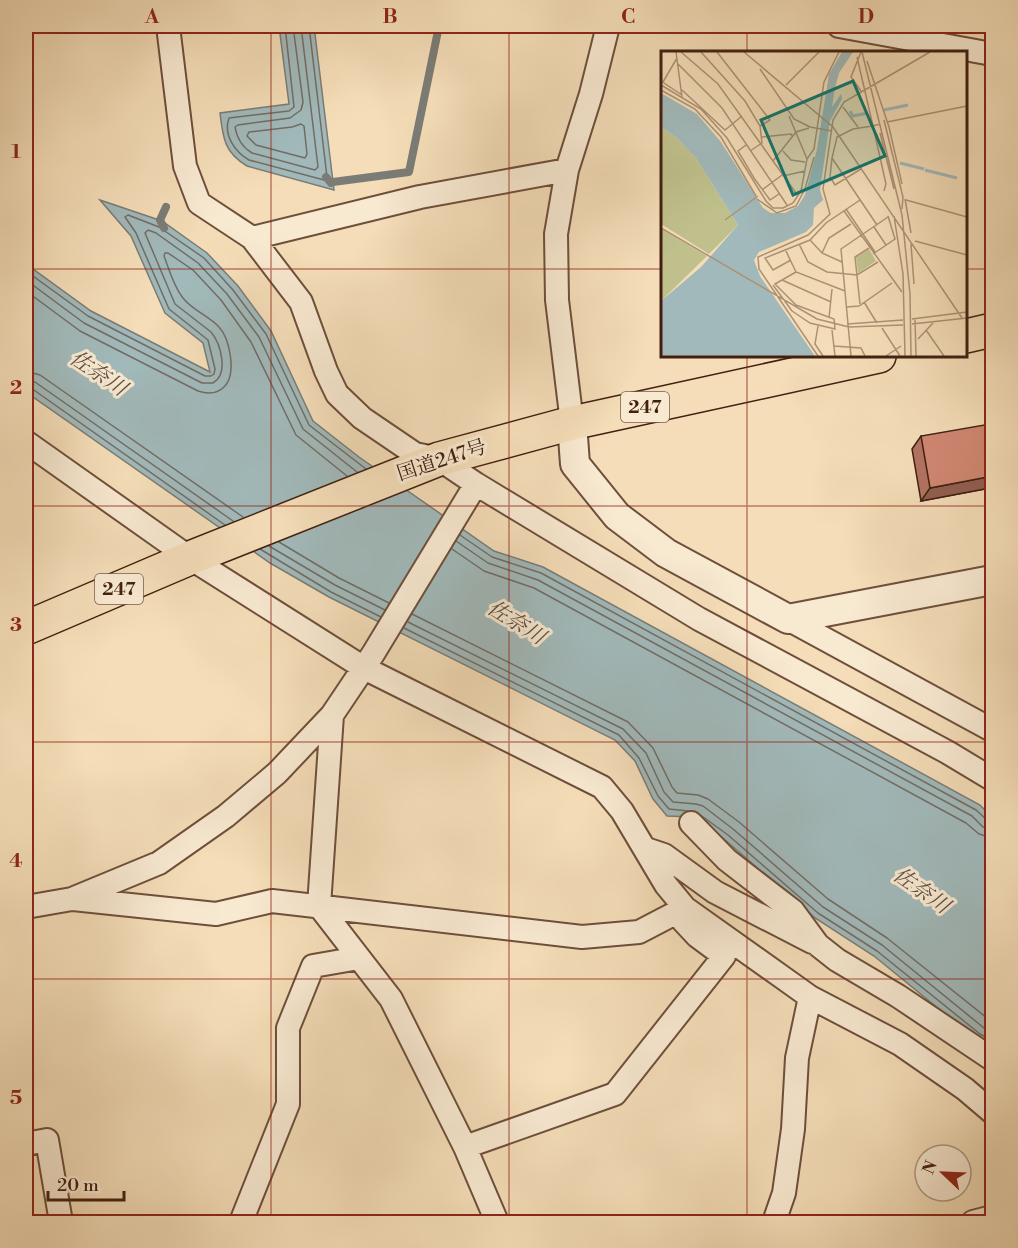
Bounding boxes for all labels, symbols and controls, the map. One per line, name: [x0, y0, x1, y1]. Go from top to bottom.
text: A: [144, 5, 160, 30]
text: B: [382, 5, 398, 30]
text: C: [621, 5, 635, 30]
text: D: [858, 5, 874, 30]
inset map: [661, 51, 967, 357]
text: 1: [11, 140, 21, 165]
water label: 佐奈川: [65, 346, 133, 404]
text: 2: [10, 376, 22, 401]
road number: 247: [621, 392, 669, 422]
street label: 国道247号: [394, 435, 490, 487]
road number: 247: [95, 574, 143, 604]
water label: 佐奈川: [482, 595, 551, 652]
text: 3: [10, 613, 22, 638]
text: 4: [9, 849, 23, 874]
water label: 佐奈川: [888, 862, 956, 921]
text: 5: [10, 1086, 22, 1111]
north arrow: [913, 1143, 973, 1203]
text: N: [918, 1157, 942, 1177]
scale bar: [48, 1164, 124, 1202]
text: 20 m: [57, 1174, 99, 1197]

